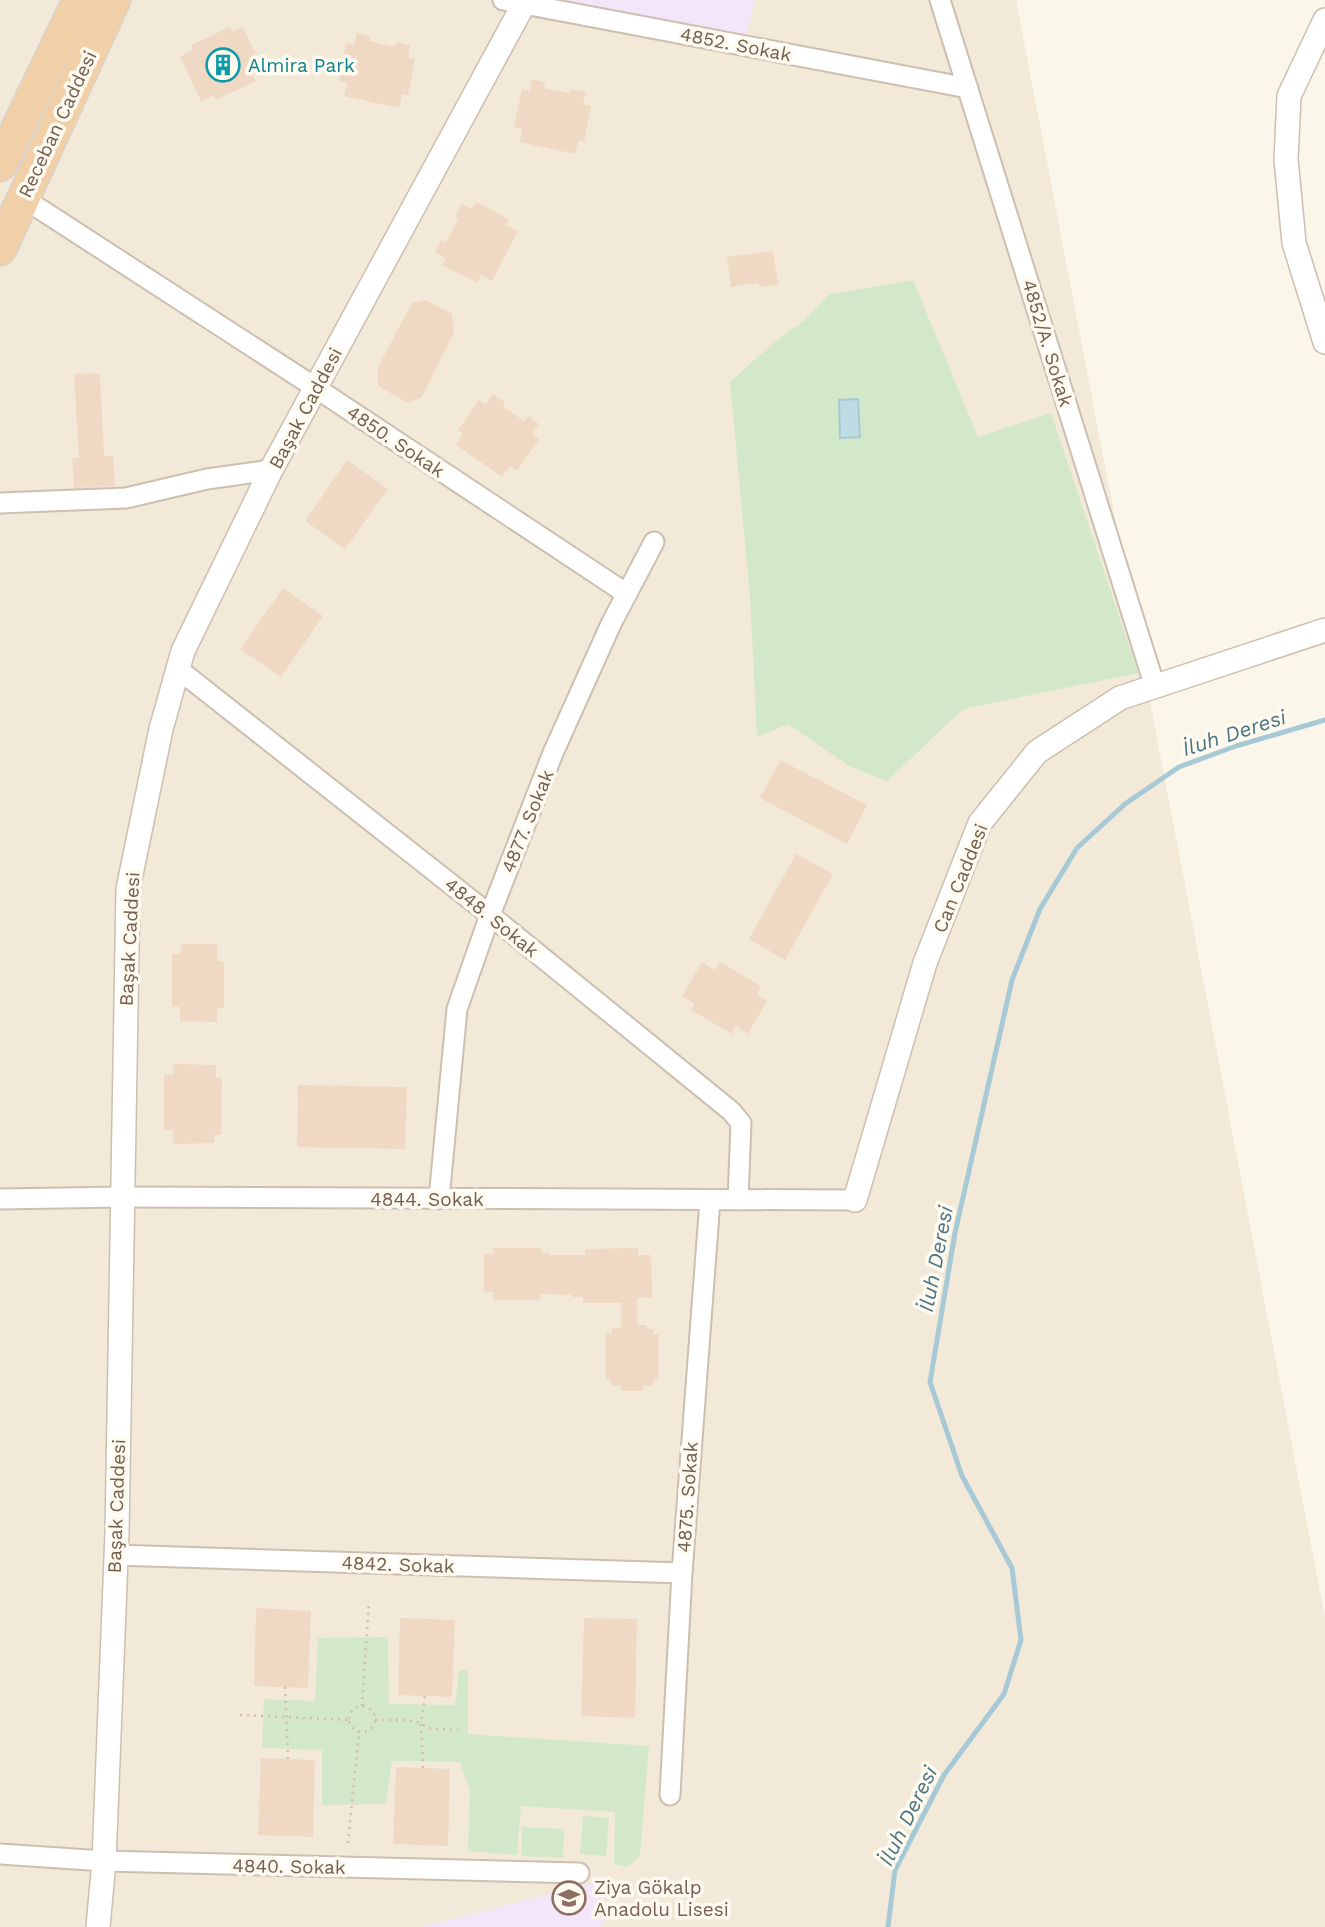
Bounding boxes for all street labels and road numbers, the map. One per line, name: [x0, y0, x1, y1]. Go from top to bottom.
street label: 4852. Sokak: [678, 22, 794, 67]
street label: Receban Caddesi: [13, 47, 102, 201]
street label: 4852/A. Sokak: [1017, 277, 1078, 410]
street label: Başak Caddesi: [264, 343, 347, 473]
street label: 4850. Sokak: [342, 400, 449, 483]
street label: 4877. Sokak: [496, 766, 559, 876]
street label: Can Caddesi: [928, 820, 993, 936]
street label: Başak Caddesi: [114, 871, 145, 1007]
street label: 4848. Sokak: [440, 873, 543, 962]
street label: 4844. Sokak: [370, 1188, 484, 1211]
street label: Başak Caddesi: [103, 1438, 130, 1574]
street label: 4875. Sokak: [672, 1440, 703, 1553]
street label: 4842. Sokak: [341, 1551, 455, 1578]
street label: 4840. Sokak: [232, 1854, 346, 1879]

